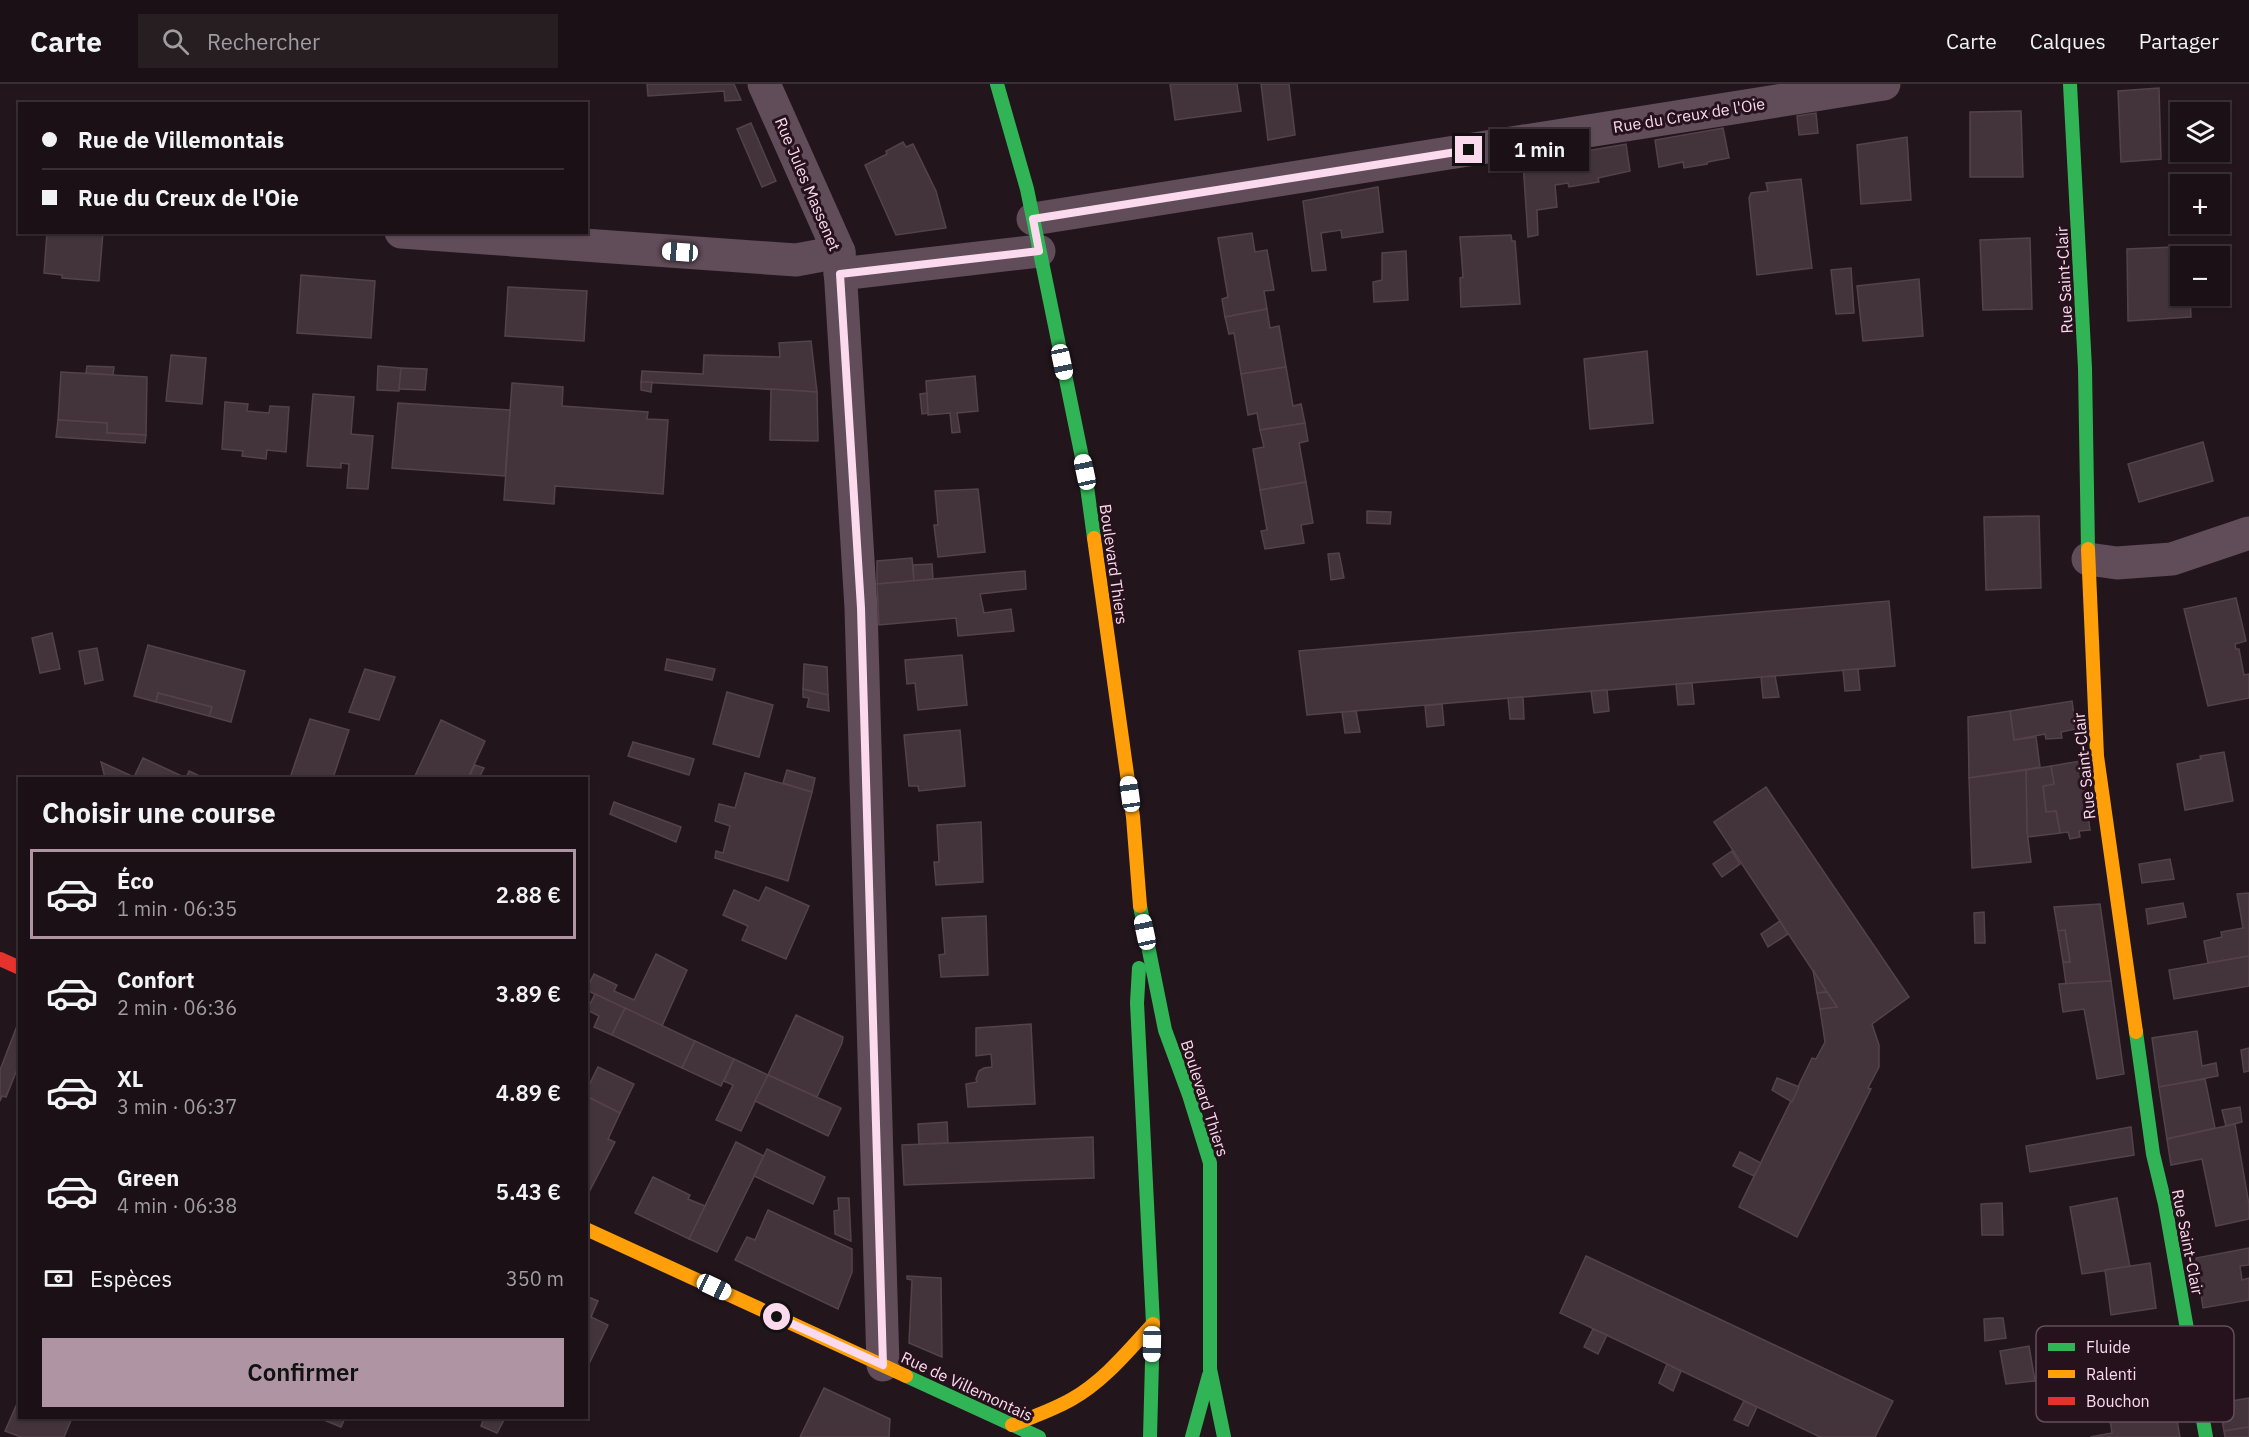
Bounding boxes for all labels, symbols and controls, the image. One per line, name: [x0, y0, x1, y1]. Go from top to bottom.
search box: [138, 14, 558, 68]
text: Carte: [30, 23, 102, 60]
icon: search: [159, 25, 192, 58]
text: Rechercher: [207, 27, 320, 56]
text: Carte: [1946, 27, 1997, 55]
text: Calques: [2030, 27, 2106, 55]
text: Partager: [2139, 27, 2219, 55]
street label: Rue du Creux de l'Oie: [1612, 93, 1767, 137]
map controls: [2170, 102, 2230, 306]
button: layers: [2170, 102, 2230, 162]
street label: Rue Jules Massenet: [771, 114, 845, 254]
text: Rue de Villemontais: [78, 125, 284, 154]
callout: 1 min: [1490, 129, 1589, 171]
route end: [1455, 136, 1482, 163]
text: 1 min: [1514, 136, 1565, 163]
button: +: [2170, 174, 2230, 234]
text: Rue du Creux de l'Oie: [78, 183, 299, 212]
street label: Rue Saint-Clair: [2051, 226, 2077, 334]
car: [661, 242, 699, 262]
button: −: [2170, 246, 2230, 306]
car: [1049, 343, 1075, 381]
car: [1072, 453, 1098, 491]
street label: Boulevard Thiers: [1096, 503, 1132, 625]
street label: Rue Saint-Clair: [2068, 711, 2100, 820]
car: [1119, 775, 1141, 813]
text: Choisir une course: [42, 795, 276, 830]
text: Éco: [117, 866, 154, 895]
icon: car: [45, 867, 99, 921]
text: 2.88 €: [496, 880, 561, 909]
text: 1 min · 06:35: [117, 895, 237, 922]
car: [1132, 913, 1158, 951]
text: Confort: [117, 965, 195, 994]
icon: car: [45, 966, 99, 1020]
text: 3.89 €: [496, 979, 561, 1008]
text: 2 min · 06:36: [117, 994, 237, 1021]
street label: Boulevard Thiers: [1177, 1037, 1233, 1159]
text: XL: [117, 1064, 143, 1093]
icon: car: [45, 1065, 99, 1119]
text: 4.89 €: [496, 1078, 561, 1107]
text: 3 min · 06:37: [117, 1093, 237, 1120]
text: Green: [117, 1163, 179, 1192]
icon: car: [45, 1164, 99, 1218]
text: 5.43 €: [496, 1177, 561, 1206]
street label: Rue Saint-Clair: [2168, 1187, 2208, 1297]
text: 4 min · 06:38: [117, 1192, 237, 1219]
icon: cash: [42, 1262, 75, 1295]
text: Espèces: [90, 1264, 172, 1293]
text: 350 m: [506, 1265, 564, 1292]
car: [694, 1271, 734, 1303]
route start: [763, 1303, 790, 1330]
car: [1143, 1326, 1161, 1362]
legend: [2036, 1326, 2234, 1422]
text: Fluide: [2086, 1337, 2131, 1357]
button: Confirmer: [42, 1338, 564, 1407]
street label: Rue de Villemontais: [898, 1347, 1036, 1425]
text: Ralenti: [2086, 1364, 2136, 1384]
text: Bouchon: [2086, 1391, 2150, 1411]

